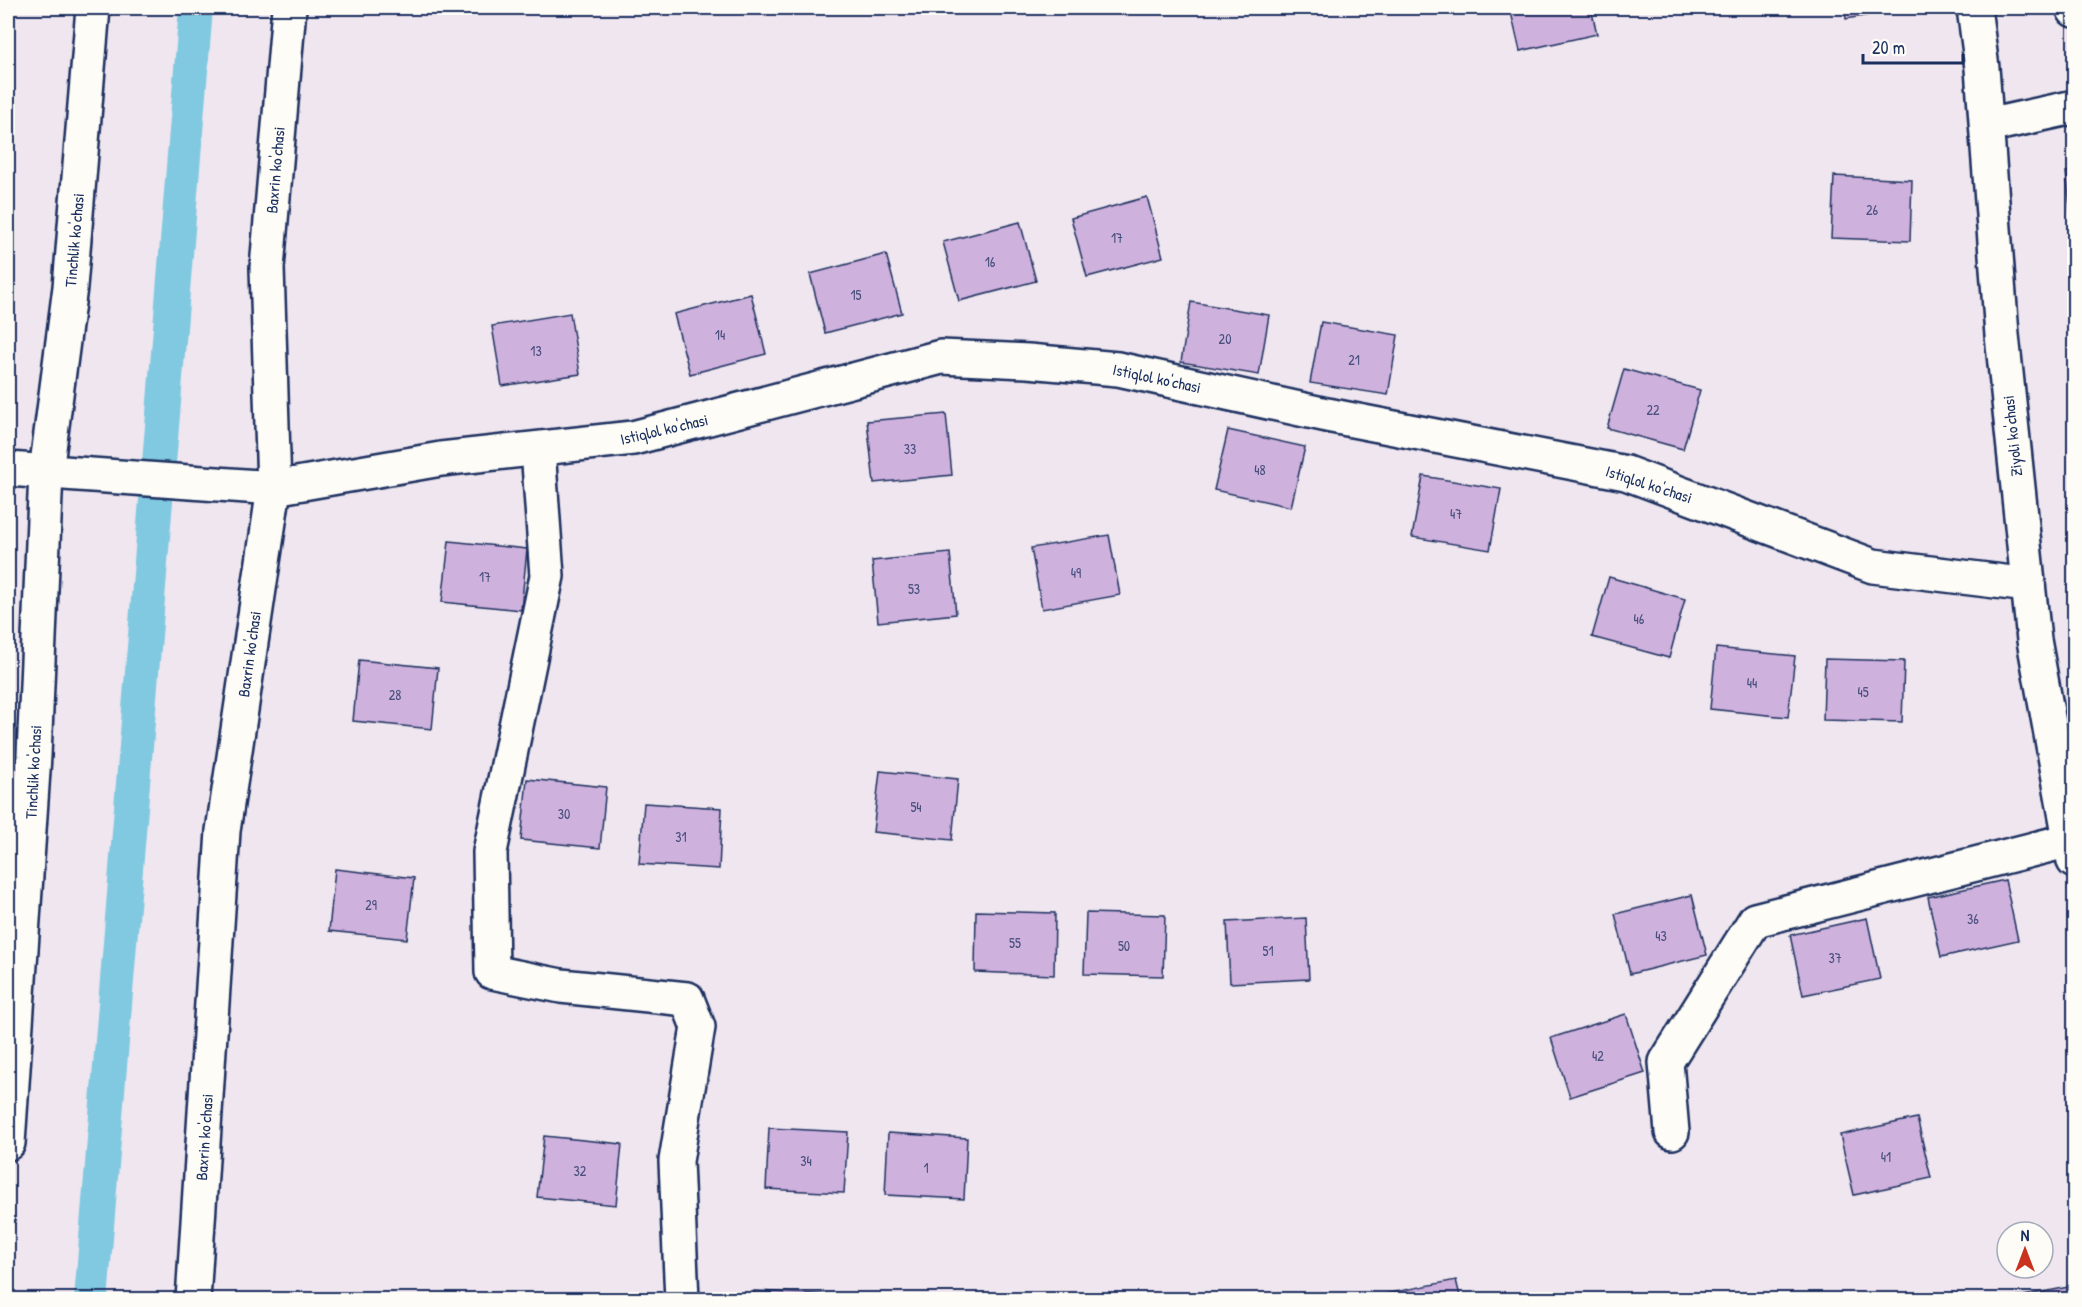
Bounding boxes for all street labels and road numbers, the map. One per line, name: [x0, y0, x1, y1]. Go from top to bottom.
street label: Baxrin ko'chasi: [260, 126, 290, 214]
street label: Tinchlik ko'chasi: [59, 192, 89, 288]
street label: Istiqlol ko'chasi: [1111, 358, 1203, 398]
street label: Ziyoli ko'chasi: [1997, 395, 2027, 477]
street label: Istiqlol ko'chasi: [618, 408, 710, 450]
street label: Istiqlol ko'chasi: [1603, 460, 1695, 508]
street label: Baxrin ko'chasi: [232, 609, 266, 699]
street label: Tinchlik ko'chasi: [20, 724, 46, 820]
street label: Baxrin ko'chasi: [190, 1093, 218, 1181]

